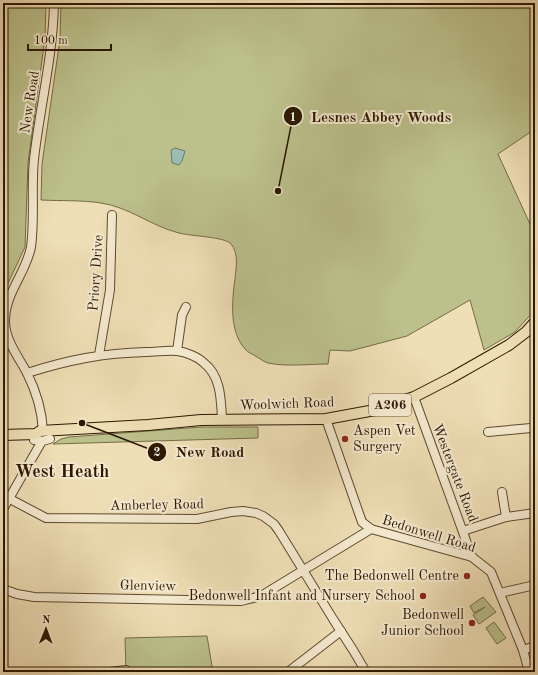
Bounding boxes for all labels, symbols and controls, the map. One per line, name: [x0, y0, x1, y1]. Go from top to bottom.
scale bar: [28, 26, 111, 52]
text: 100 m: [34, 35, 68, 47]
street label: New Road: [18, 70, 42, 134]
callout: Lesnes Abbey Woods: [283, 103, 459, 130]
text: Lesnes Abbey Woods: [311, 111, 451, 126]
text: 1: [290, 112, 296, 124]
street label: Priory Drive: [86, 234, 106, 312]
road number: A206: [369, 394, 411, 416]
street label: Woolwich Road: [239, 395, 335, 413]
street label: Westergate Road: [430, 422, 480, 524]
place label: Aspen Vet Surgery: [353, 424, 416, 454]
marker: Aspen Vet Surgery: [340, 434, 350, 444]
callout: New Road: [147, 438, 252, 465]
text: New Road: [176, 446, 244, 461]
text: 2: [154, 447, 161, 459]
district label: West Heath: [15, 463, 109, 481]
street label: Amberley Road: [110, 497, 204, 513]
street label: Bedonwell Road: [380, 513, 478, 555]
place label: The Bedonwell Centre: [325, 569, 459, 583]
marker: The Bedonwell Centre: [462, 571, 472, 581]
street label: Glenview: [120, 579, 176, 593]
place label: Bedonwell Infant and Nursery School: [189, 589, 415, 603]
marker: Bedonwell Infant and Nursery School: [418, 591, 428, 601]
place label: Bedonwell Junior School: [381, 608, 464, 638]
north arrow: [26, 609, 66, 649]
text: N: [42, 615, 51, 626]
marker: Bedonwell Junior School: [467, 618, 477, 628]

